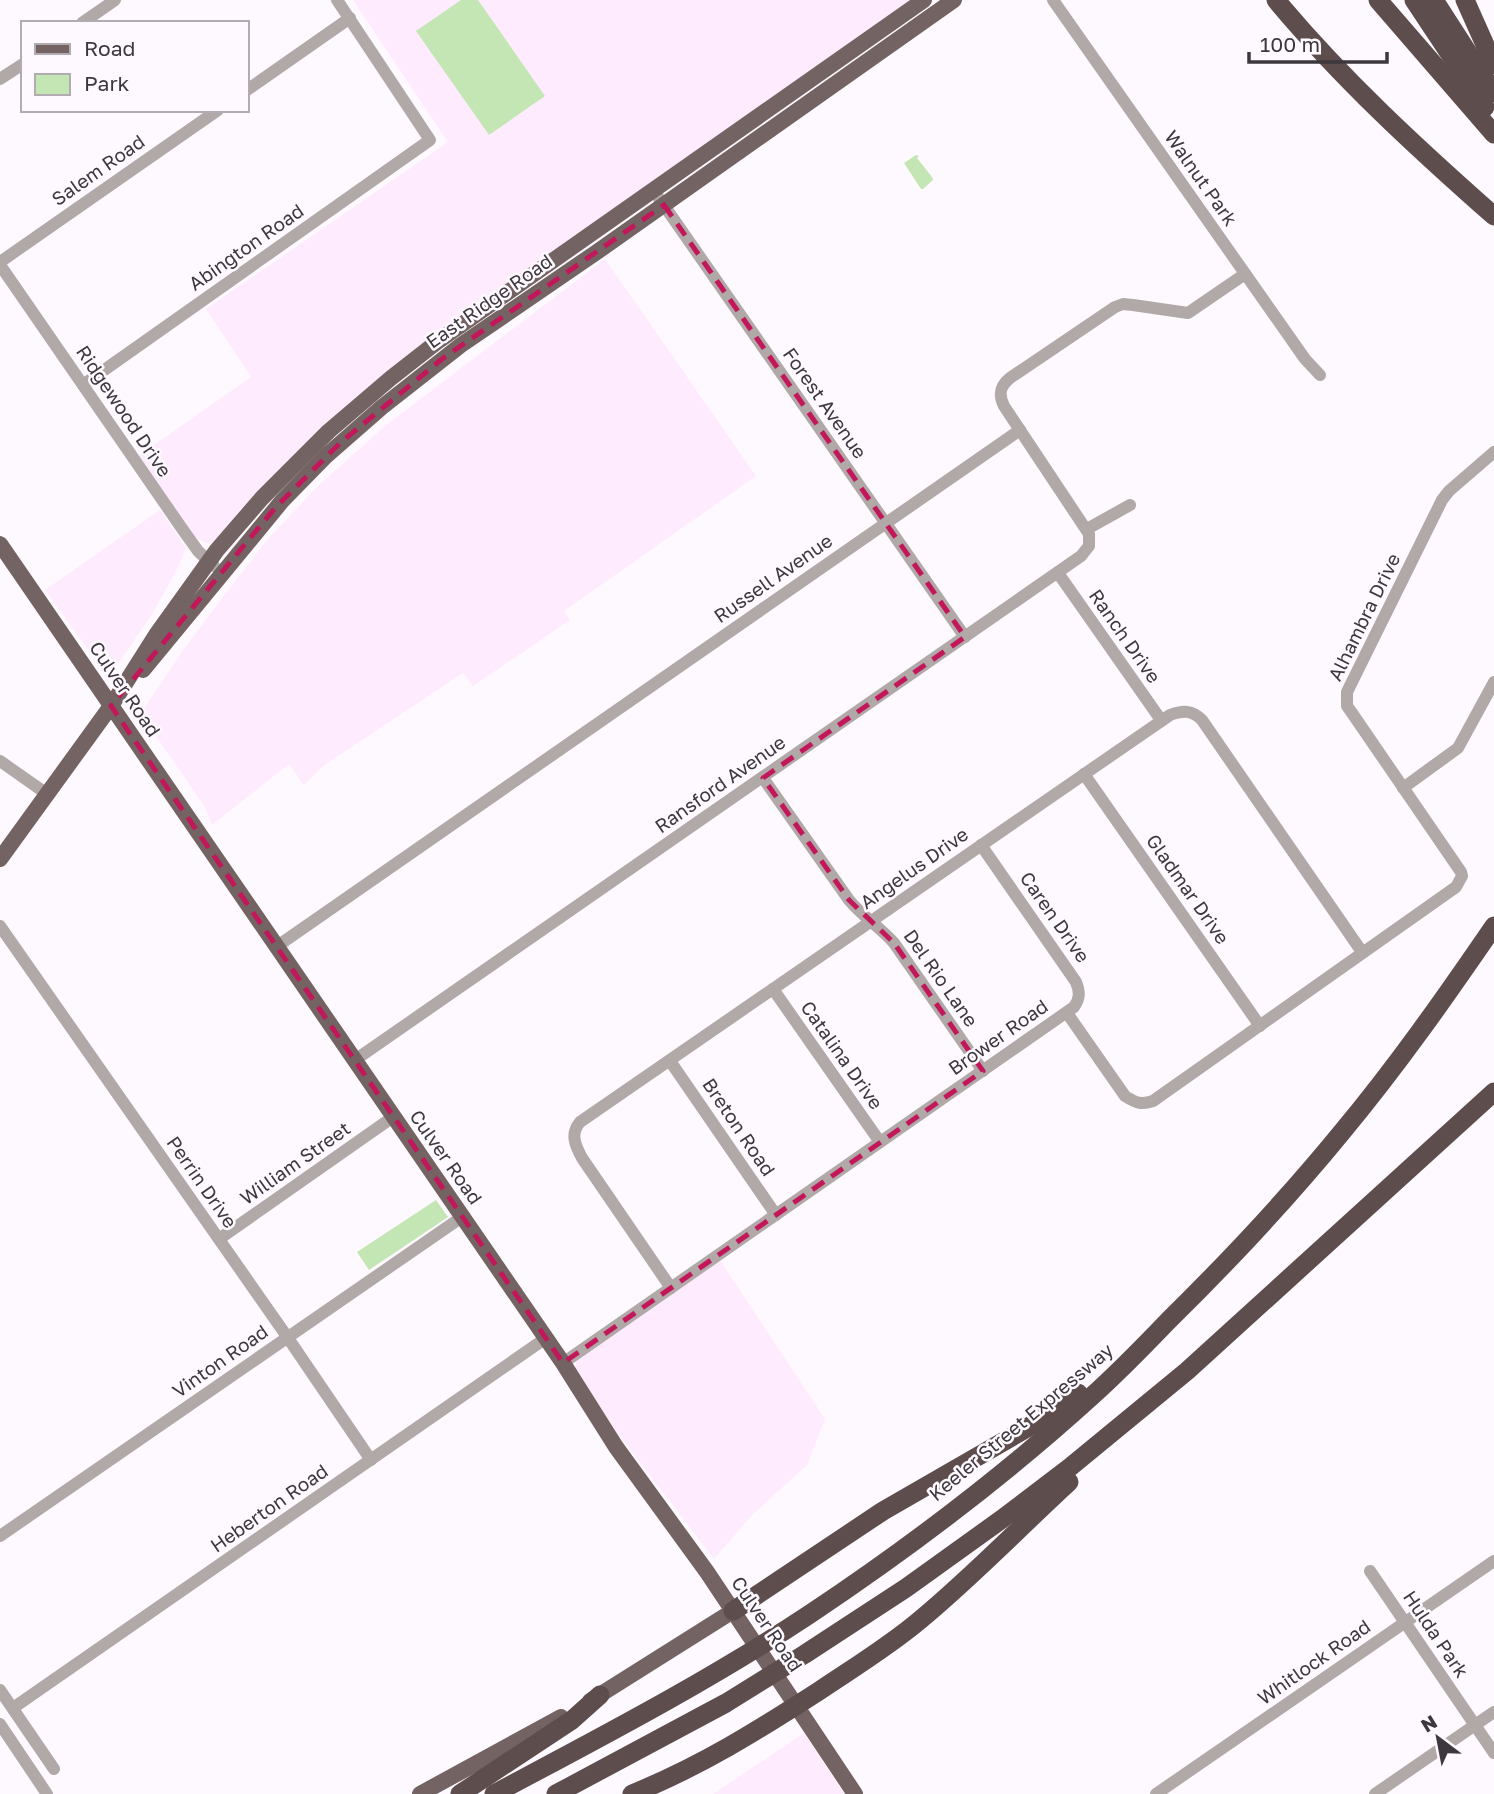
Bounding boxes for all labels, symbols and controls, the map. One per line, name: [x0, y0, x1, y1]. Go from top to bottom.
legend: [21, 21, 248, 112]
scale bar: [1249, 21, 1387, 65]
text: 100 m: [1260, 31, 1320, 57]
text: Road: [84, 35, 135, 61]
text: Park: [84, 70, 130, 96]
street label: Walnut Park: [1160, 126, 1243, 230]
street label: Salem Road: [47, 129, 149, 210]
street label: Abington Road: [184, 198, 308, 295]
street label: East Ridge Road: [421, 249, 556, 353]
street label: Ridgewood Drive: [72, 341, 177, 481]
street label: Forest Avenue: [779, 343, 872, 463]
street label: Russell Avenue: [709, 528, 836, 627]
street label: Alhambra Drive: [1323, 549, 1404, 684]
street label: Ranch Drive: [1085, 584, 1166, 687]
street label: Culver Road: [85, 637, 166, 741]
street label: Ransford Avenue: [650, 730, 789, 837]
street label: Angelus Drive: [855, 822, 972, 913]
street label: Gladmar Drive: [1142, 829, 1235, 948]
street label: Caren Drive: [1016, 867, 1095, 966]
street label: Del Rio Lane: [899, 925, 983, 1031]
street label: Brower Road: [944, 994, 1052, 1079]
street label: Catalina Drive: [797, 996, 888, 1113]
street label: Breton Road: [698, 1073, 781, 1180]
street label: Culver Road: [405, 1105, 487, 1208]
street label: William Street: [235, 1116, 354, 1209]
street label: Perrin Drive: [162, 1131, 242, 1232]
street label: Vinton Road: [168, 1319, 272, 1402]
street label: Keeler Street Expressway: [924, 1338, 1118, 1505]
street label: Heberton Road: [206, 1459, 332, 1557]
street label: Culver Road: [727, 1572, 808, 1676]
street label: Hulda Park: [1399, 1586, 1474, 1682]
street label: Whitlock Road: [1253, 1614, 1375, 1709]
north arrow: [1403, 1703, 1473, 1773]
text: N: [1417, 1710, 1441, 1737]

